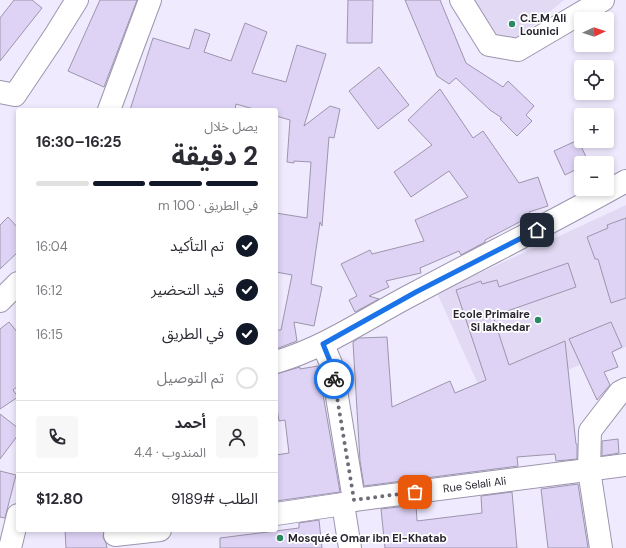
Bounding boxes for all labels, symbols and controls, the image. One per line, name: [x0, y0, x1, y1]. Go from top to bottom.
place label: C.E.M Ali Lounici: [520, 11, 566, 38]
north arrow: [574, 12, 614, 52]
map controls: [574, 12, 614, 196]
marker: C.E.M Ali Lounici: [507, 19, 517, 29]
button: locate: [574, 60, 614, 100]
button: +: [574, 108, 614, 148]
text: يصل خلال: [204, 118, 258, 135]
text: 16:25–16:30: [36, 132, 122, 152]
text: 2 دقيقة: [171, 139, 258, 173]
button: −: [574, 156, 614, 196]
text: في الطريق · 100 m: [158, 197, 258, 214]
pin: [520, 213, 554, 247]
icon: home: [526, 219, 548, 241]
icon: check: [236, 235, 258, 257]
text: تم التأكيد: [170, 236, 224, 256]
text: 16:04: [36, 238, 68, 255]
icon: check: [236, 279, 258, 301]
text: قيد التحضير: [151, 280, 224, 300]
text: 16:12: [36, 282, 62, 299]
place label: Ecole Primaire Si lakhedar: [453, 307, 530, 334]
marker: Ecole Primaire Si lakhedar: [533, 315, 543, 325]
icon: check: [236, 323, 258, 345]
text: في الطريق: [162, 324, 224, 344]
text: 16:15: [36, 326, 63, 343]
courier: [314, 359, 354, 399]
text: تم التوصيل: [157, 368, 224, 388]
icon: bike: [323, 368, 345, 390]
text: أحمد: [175, 413, 206, 433]
button: phone: [36, 416, 78, 458]
button: person: [216, 416, 258, 458]
text: المندوب · 4.4: [134, 444, 206, 461]
street label: Rue Selali Ali: [442, 473, 507, 495]
pin: [398, 475, 432, 509]
icon: bag: [404, 481, 426, 503]
text: $12.80: [36, 489, 83, 509]
text: الطلب #9189: [171, 489, 258, 509]
place label: Mosquée Omar ibn El-Khatab: [288, 531, 447, 545]
marker: Mosquée Omar ibn El-Khatab: [275, 533, 285, 543]

